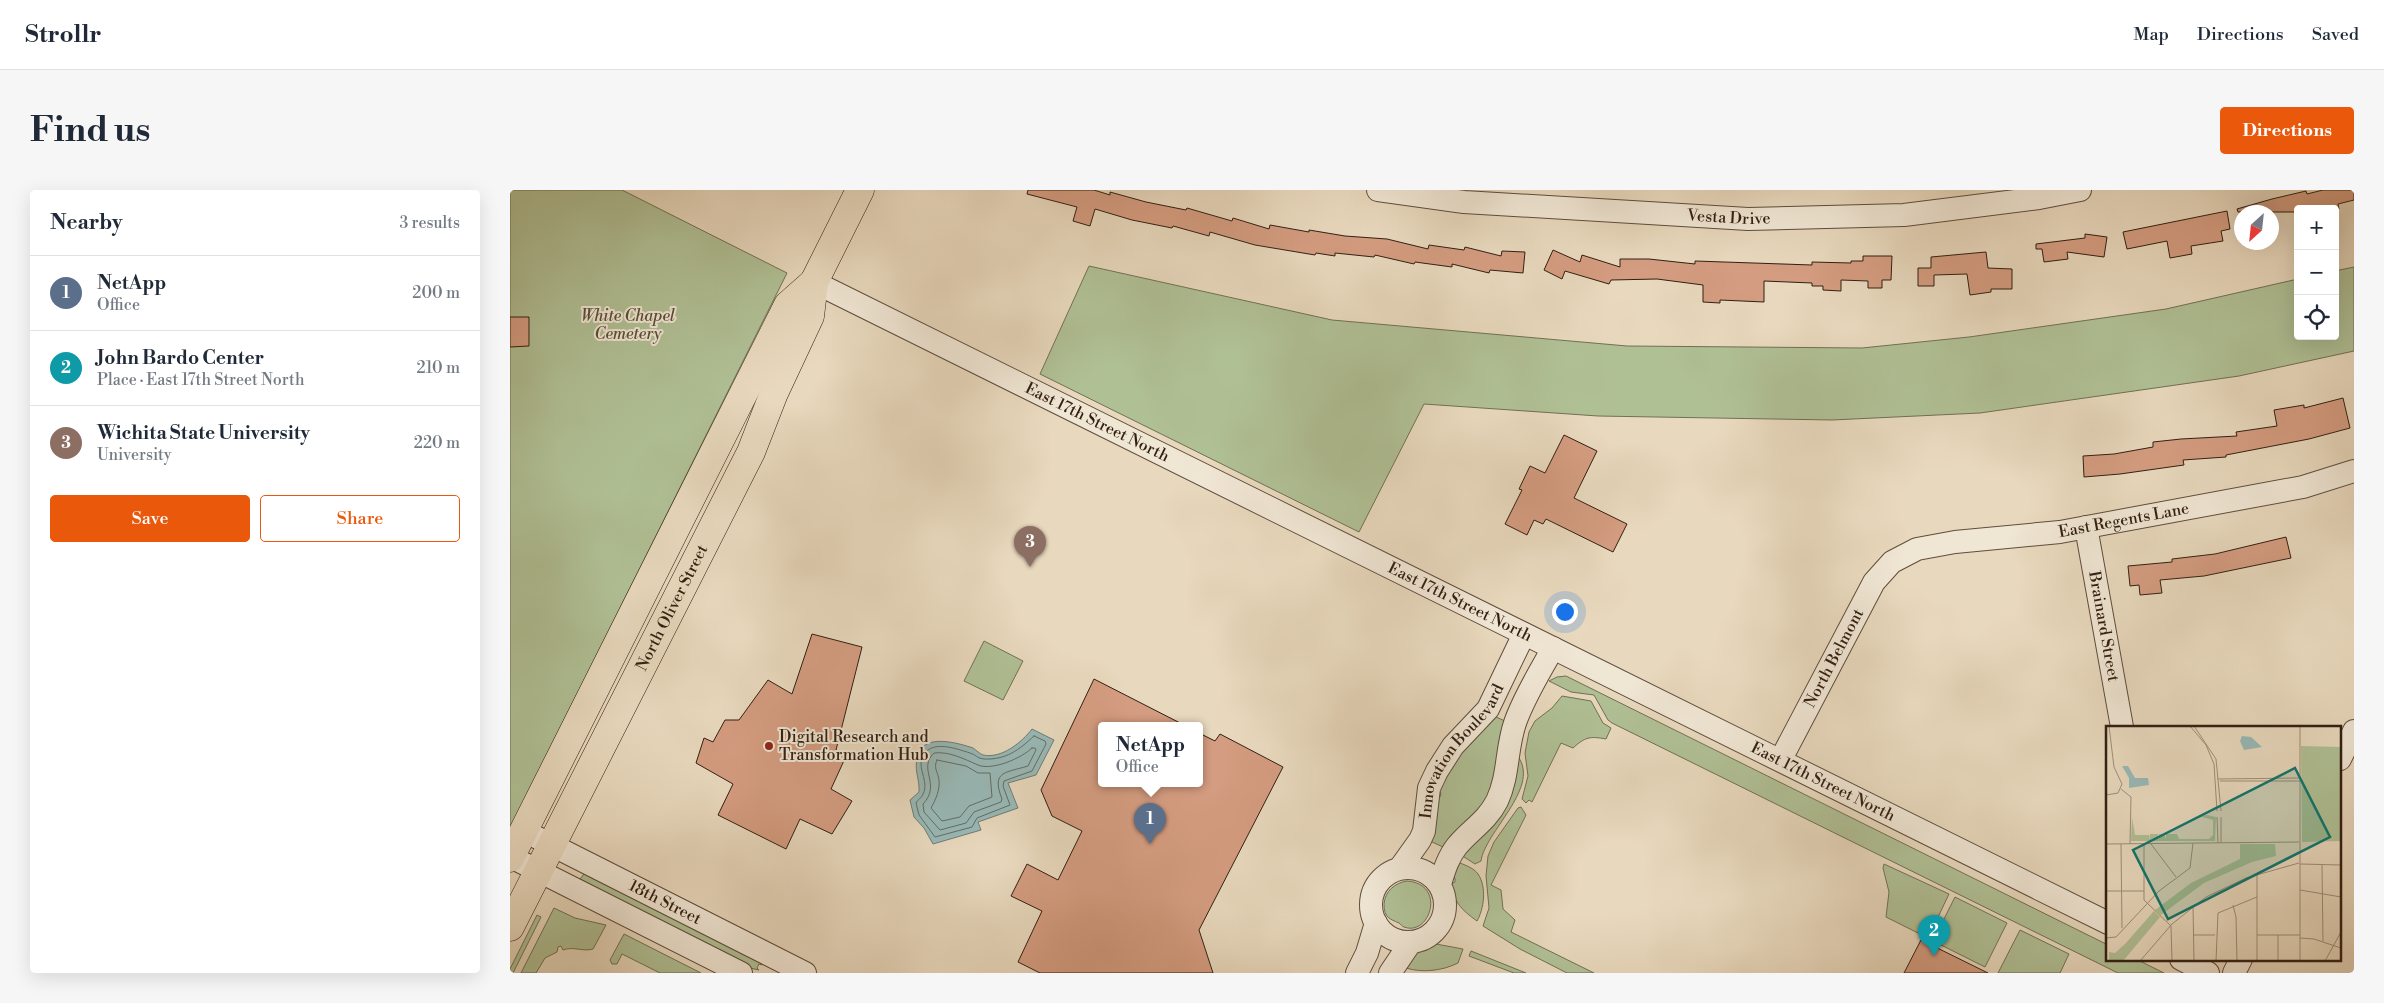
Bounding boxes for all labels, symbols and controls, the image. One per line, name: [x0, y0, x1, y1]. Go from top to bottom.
text: Strollr: [25, 20, 101, 50]
text: Map: [2133, 23, 2169, 46]
text: Directions: [2197, 23, 2284, 46]
text: Saved: [2312, 23, 2359, 46]
button: Directions: [2220, 107, 2354, 154]
text: Find us: [30, 109, 150, 152]
street label: Vesta Drive: [1685, 205, 1771, 229]
north arrow: [2234, 205, 2279, 250]
map controls: [2294, 205, 2339, 340]
button: +: [2294, 205, 2339, 250]
text: Nearby: [50, 210, 123, 236]
text: 3 results: [399, 213, 460, 233]
button: −: [2294, 250, 2339, 295]
text: NetApp: [97, 271, 166, 295]
text: 1: [62, 283, 70, 303]
text: 200 m: [412, 283, 460, 303]
text: Office: [97, 295, 140, 315]
button: locate: [2294, 295, 2339, 340]
park label: White Chapel Cemetery: [581, 306, 676, 344]
text: John Bardo Center: [97, 346, 264, 370]
text: 2: [61, 358, 71, 378]
text: 210 m: [416, 358, 460, 378]
text: Place · East 17th Street North: [97, 370, 304, 390]
street label: East 17th Street North: [1022, 378, 1173, 467]
text: Wichita State University: [97, 421, 310, 445]
text: 3: [61, 433, 71, 453]
text: 220 m: [414, 433, 460, 453]
text: University: [97, 445, 171, 465]
button: Save: [50, 495, 250, 542]
button: Share: [260, 495, 460, 542]
street label: East Regents Lane: [2057, 498, 2191, 542]
pin: 3: [1014, 526, 1046, 567]
street label: North Oliver Street: [632, 541, 712, 674]
street label: East 17th Street North: [1385, 558, 1536, 646]
street label: Brainard Street: [2084, 569, 2124, 684]
your location: [1552, 599, 1578, 625]
street label: North Belmont: [1800, 605, 1868, 711]
street label: Innovation Boulevard: [1415, 681, 1508, 820]
popup: [1098, 722, 1203, 787]
inset map: [2106, 726, 2342, 960]
place label: Digital Research and Transformation Hub: [779, 727, 929, 765]
text: NetApp: [1116, 733, 1185, 757]
street label: East 17th Street North: [1748, 738, 1899, 826]
marker: Digital Research and Transformation Hub: [763, 740, 775, 752]
text: Office: [1116, 757, 1159, 777]
pin: 1: [1134, 803, 1166, 844]
street label: 18th Street: [625, 876, 705, 929]
pin: 2: [1918, 915, 1950, 956]

